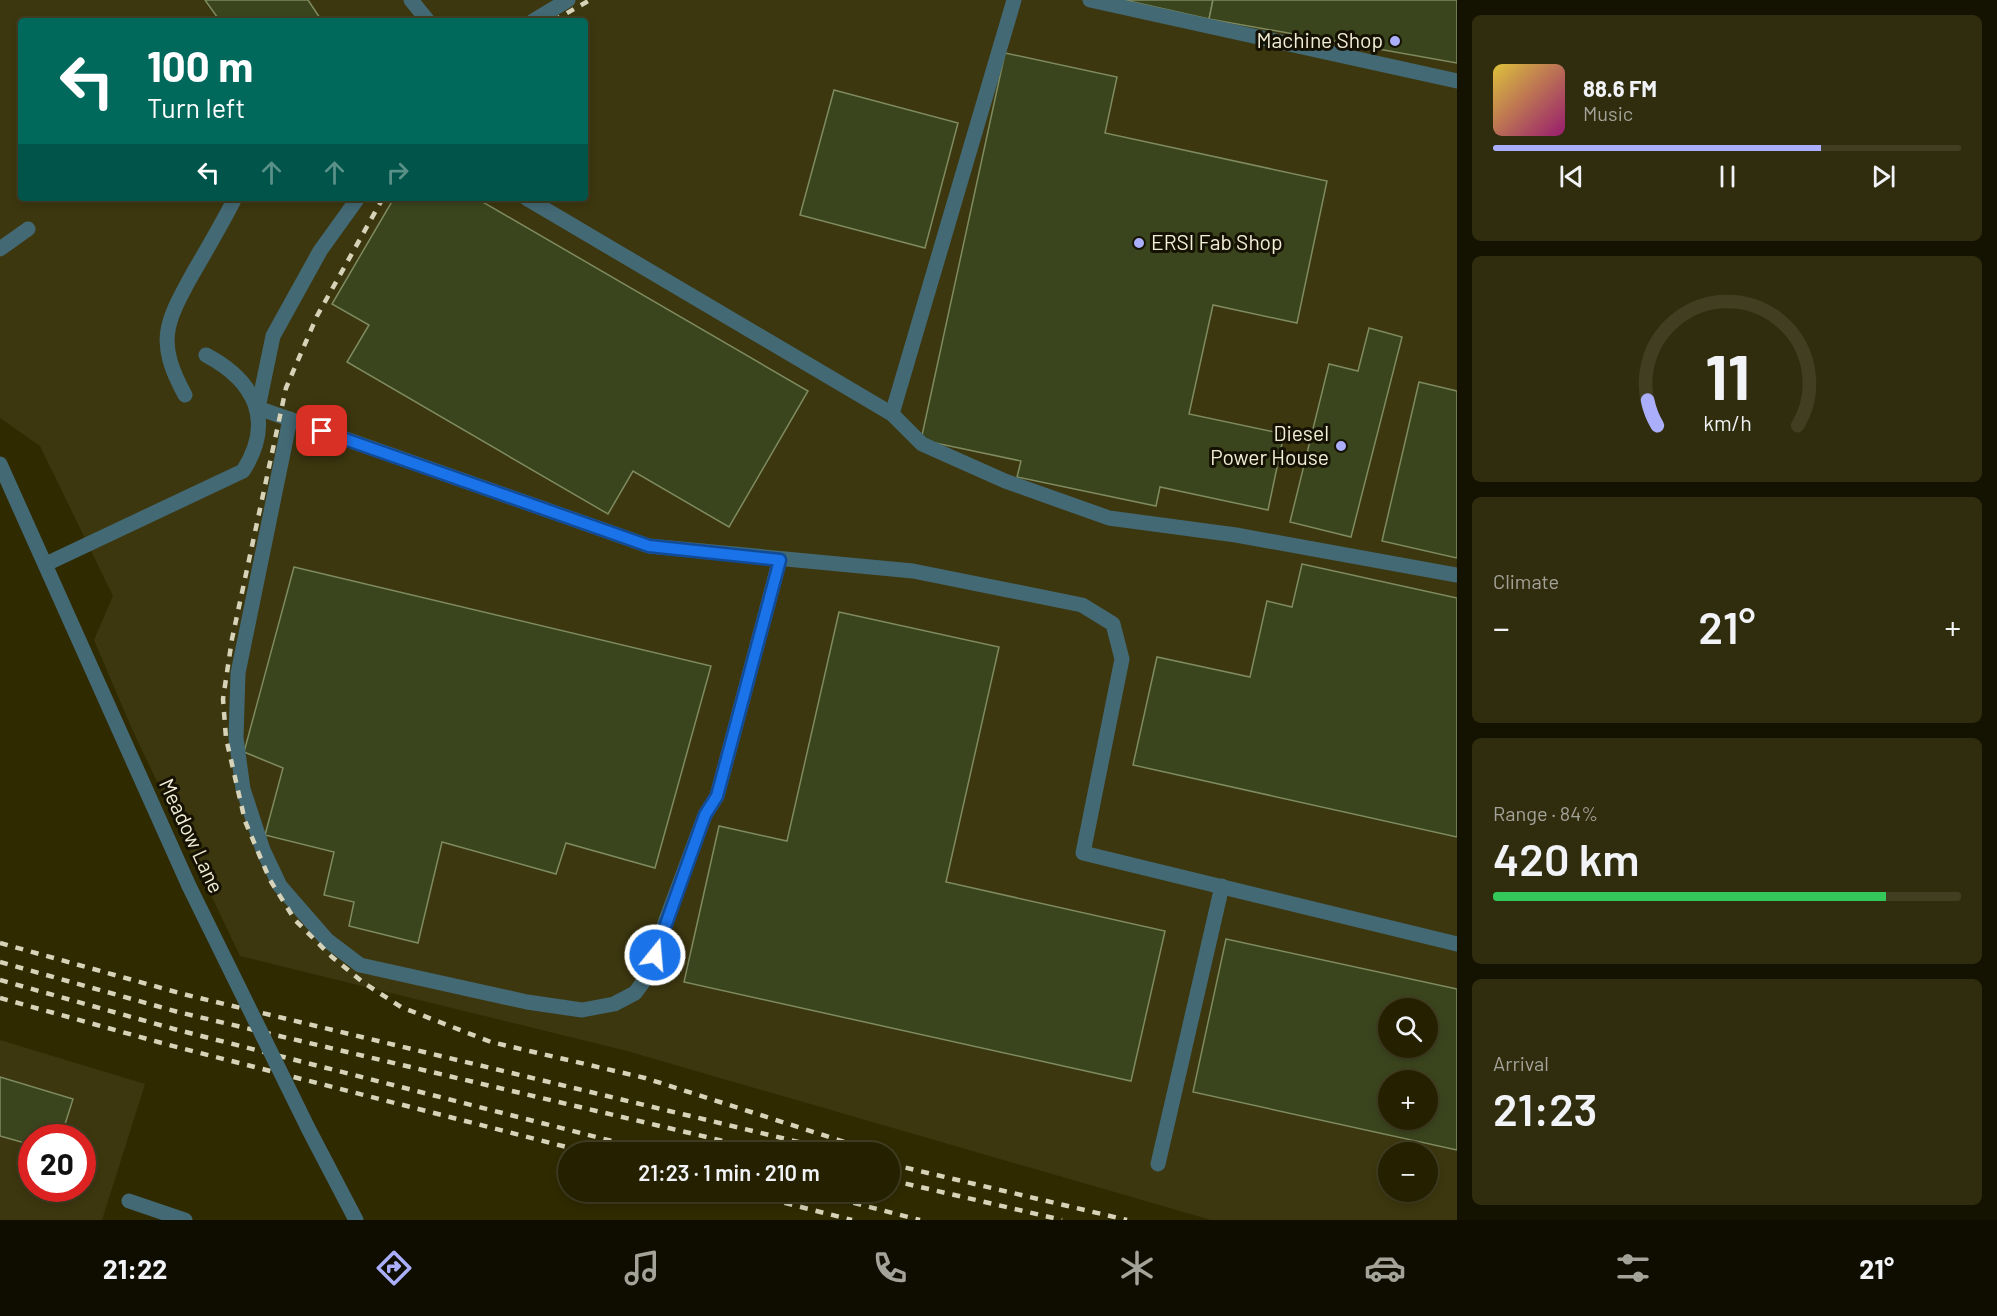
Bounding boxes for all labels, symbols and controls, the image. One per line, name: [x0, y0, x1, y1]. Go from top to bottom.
place label: Machine Shop: [1257, 27, 1383, 52]
marker: Machine Shop: [1388, 34, 1402, 48]
text: 100 m: [147, 40, 253, 90]
icon: left: [48, 42, 126, 120]
text: 88.6 FM: [1583, 75, 1657, 101]
text: Turn left: [147, 91, 245, 123]
text: Music: [1583, 101, 1633, 125]
icon: left: [192, 156, 225, 189]
icon: ahead: [255, 156, 288, 189]
icon: ahead: [318, 156, 351, 189]
icon: right: [381, 156, 414, 189]
icon: previous: [1555, 160, 1588, 193]
icon: pause: [1711, 160, 1744, 193]
icon: next: [1867, 160, 1900, 193]
place label: ERSI Fab Shop: [1151, 229, 1283, 254]
marker: ERSI Fab Shop: [1132, 236, 1146, 250]
text: 11: [1705, 338, 1749, 412]
pin: [296, 405, 347, 456]
text: km/h: [1703, 410, 1751, 435]
icon: arrive: [305, 414, 338, 447]
place label: Diesel Power House: [1210, 420, 1329, 469]
marker: Diesel Power House: [1334, 439, 1348, 453]
text: Climate: [1493, 569, 1559, 593]
text: 21°: [1698, 599, 1756, 653]
text: −: [1493, 607, 1510, 647]
text: +: [1944, 607, 1961, 647]
street label: Meadow Lane: [155, 774, 230, 897]
text: Range · 84%: [1493, 801, 1598, 825]
text: 420 km: [1493, 831, 1639, 885]
position arrow: [623, 923, 687, 987]
map controls: [1378, 998, 1438, 1202]
button: search: [1378, 998, 1438, 1058]
text: Arrival: [1493, 1051, 1549, 1075]
button: +: [1378, 1070, 1438, 1130]
text: 21:23: [1493, 1081, 1597, 1135]
speed limit sign: 20: [18, 1124, 96, 1202]
button: −: [1378, 1142, 1438, 1202]
text: 21:23 · 1 min · 210 m: [638, 1159, 820, 1185]
icon: directions: [373, 1247, 415, 1289]
icon: music: [621, 1247, 663, 1289]
icon: phone: [869, 1247, 911, 1289]
icon: climate: [1116, 1247, 1158, 1289]
icon: car: [1364, 1247, 1406, 1289]
icon: filters: [1612, 1247, 1654, 1289]
text: 21:22: [103, 1252, 167, 1284]
text: 21°: [1859, 1252, 1894, 1284]

